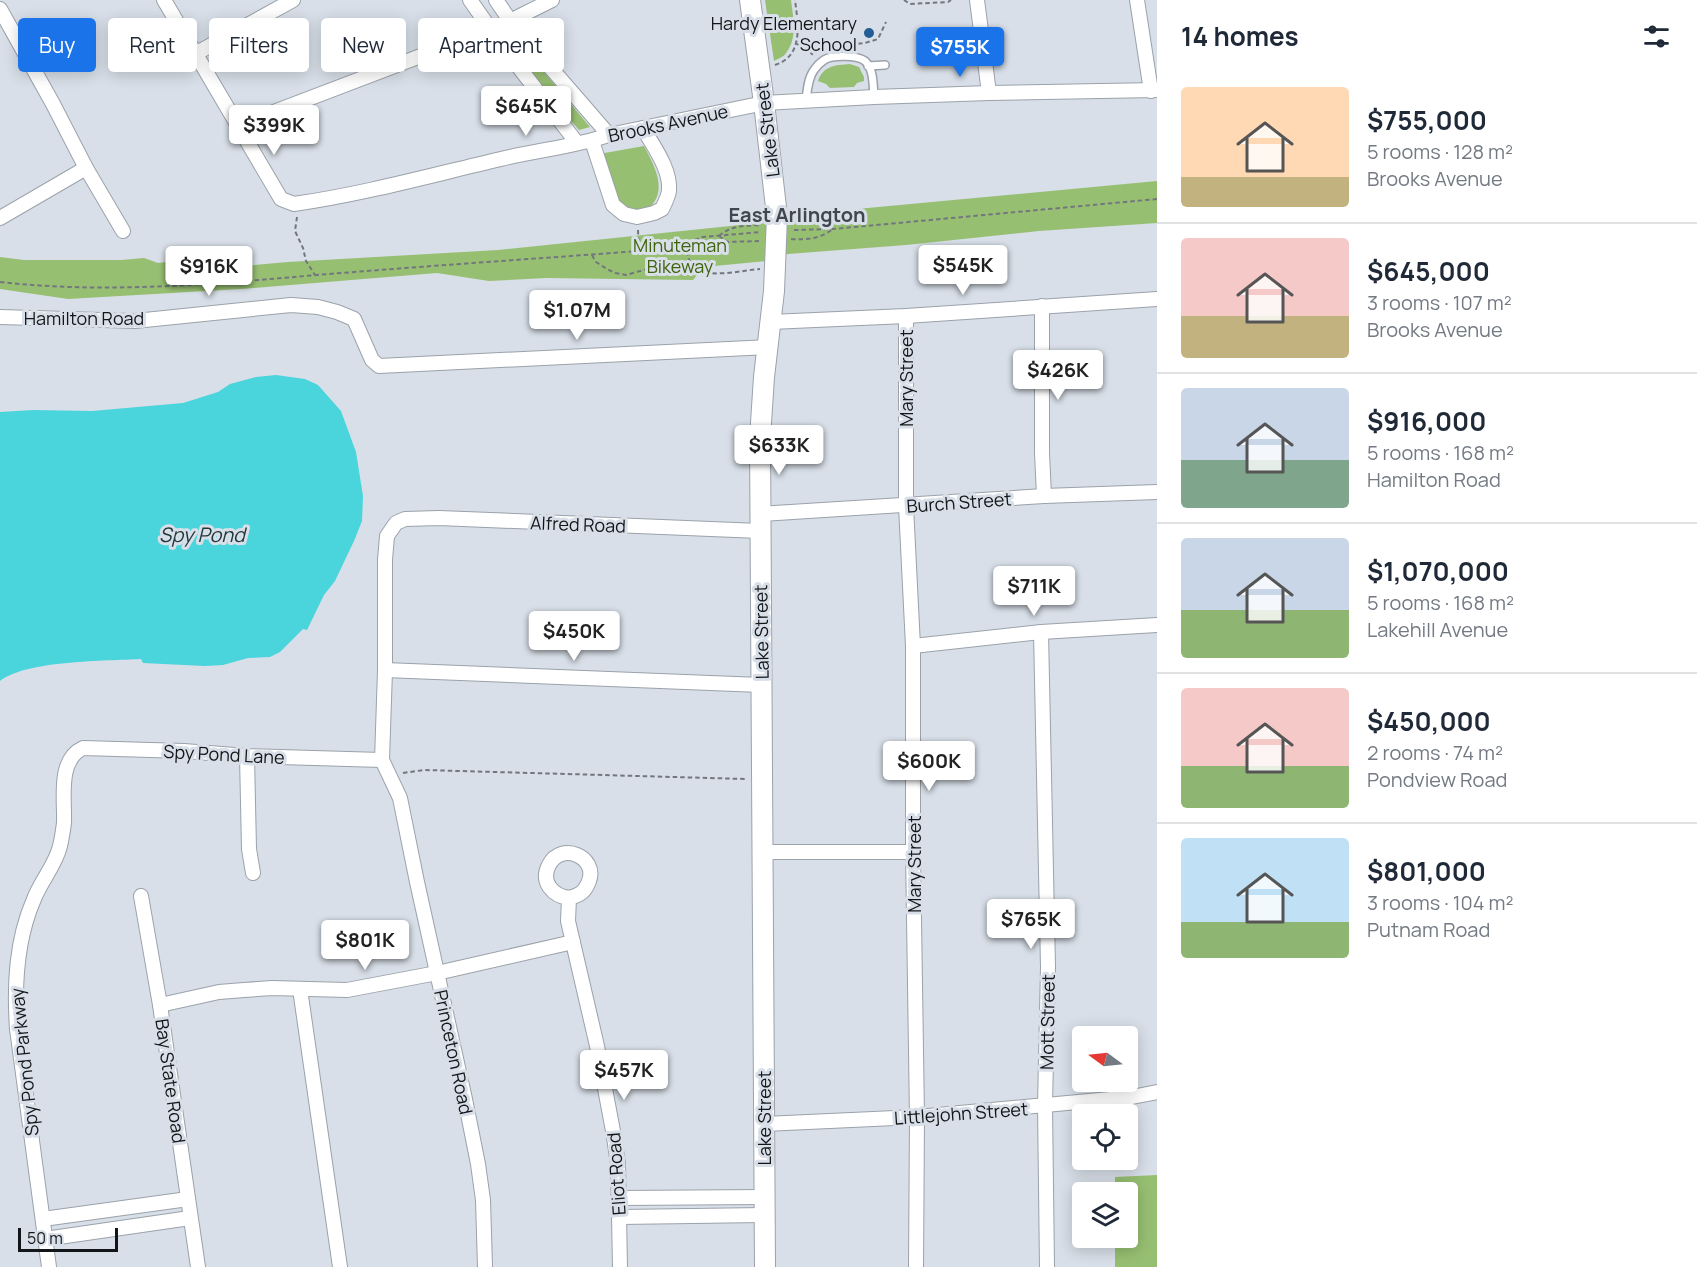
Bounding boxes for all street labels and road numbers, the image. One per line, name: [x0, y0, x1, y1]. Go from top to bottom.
street label: Lake Street: [749, 81, 785, 179]
street label: Brooks Avenue: [606, 99, 730, 147]
street label: Hamilton Road: [24, 306, 144, 330]
street label: Mary Street: [894, 329, 918, 427]
street label: Burch Street: [906, 486, 1012, 518]
street label: Alfred Road: [530, 510, 626, 538]
street label: Lake Street: [748, 584, 774, 680]
street label: Spy Pond Lane: [163, 739, 285, 769]
street label: Mary Street: [902, 815, 926, 913]
street label: Mott Street: [1034, 974, 1060, 1070]
street label: Spy Pond Parkway: [4, 986, 44, 1137]
street label: Princeton Road: [429, 987, 479, 1117]
street label: Bay State Road: [150, 1017, 192, 1145]
street label: Lake Street: [752, 1071, 776, 1165]
street label: Littlejohn Street: [893, 1096, 1029, 1130]
street label: Eliot Road: [601, 1132, 631, 1216]

